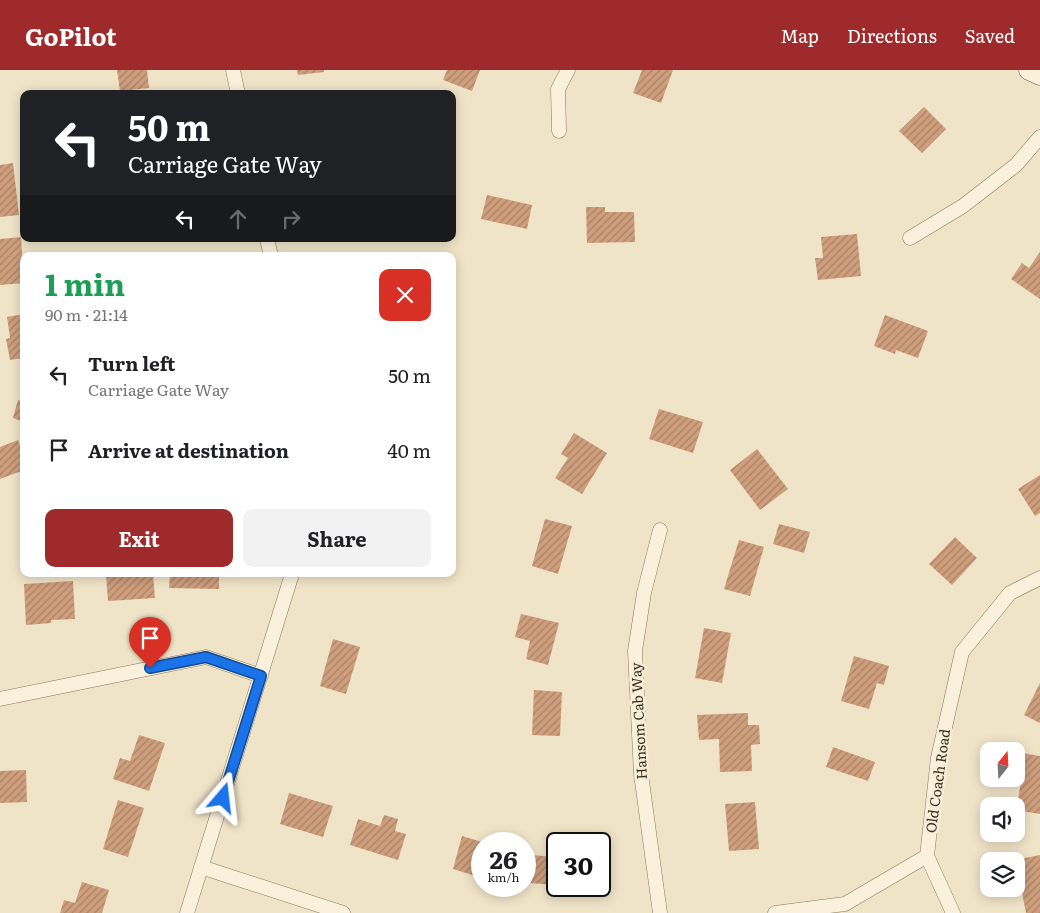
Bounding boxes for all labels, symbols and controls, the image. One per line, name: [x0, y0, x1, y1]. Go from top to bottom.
text: GoPilot: [25, 18, 117, 53]
text: Map: [781, 22, 819, 49]
text: Directions: [847, 22, 937, 49]
text: Saved: [965, 22, 1015, 49]
text: 50 m: [128, 100, 211, 152]
icon: left: [45, 110, 110, 175]
text: Carriage Gate Way: [128, 147, 322, 180]
icon: left: [171, 205, 199, 233]
icon: ahead: [224, 205, 252, 233]
icon: right: [277, 205, 305, 233]
text: 1 min: [45, 261, 125, 305]
button: close: [379, 269, 431, 321]
text: 90 m · 21:14: [45, 302, 128, 326]
text: Turn left: [88, 349, 175, 377]
icon: left: [45, 361, 73, 389]
text: 50 m: [388, 361, 431, 389]
text: Carriage Gate Way: [88, 377, 229, 401]
icon: arrive: [45, 436, 73, 464]
text: Arrive at destination: [88, 436, 289, 464]
text: 40 m: [387, 436, 431, 464]
button: Exit: [45, 509, 233, 567]
button: Share: [243, 509, 431, 567]
pin: [129, 617, 171, 668]
icon: arrive: [136, 624, 164, 652]
street label: Hansom Cab Way: [625, 661, 651, 780]
street label: Old Coach Road: [920, 727, 954, 834]
north arrow: [980, 742, 1025, 788]
map controls: [980, 742, 1025, 897]
position arrow: [196, 771, 248, 823]
button: sound: [980, 797, 1025, 842]
speed limit sign: 30: [546, 832, 611, 897]
text: 26: [489, 840, 518, 877]
button: layers: [980, 852, 1025, 897]
text: km/h: [488, 868, 519, 886]

